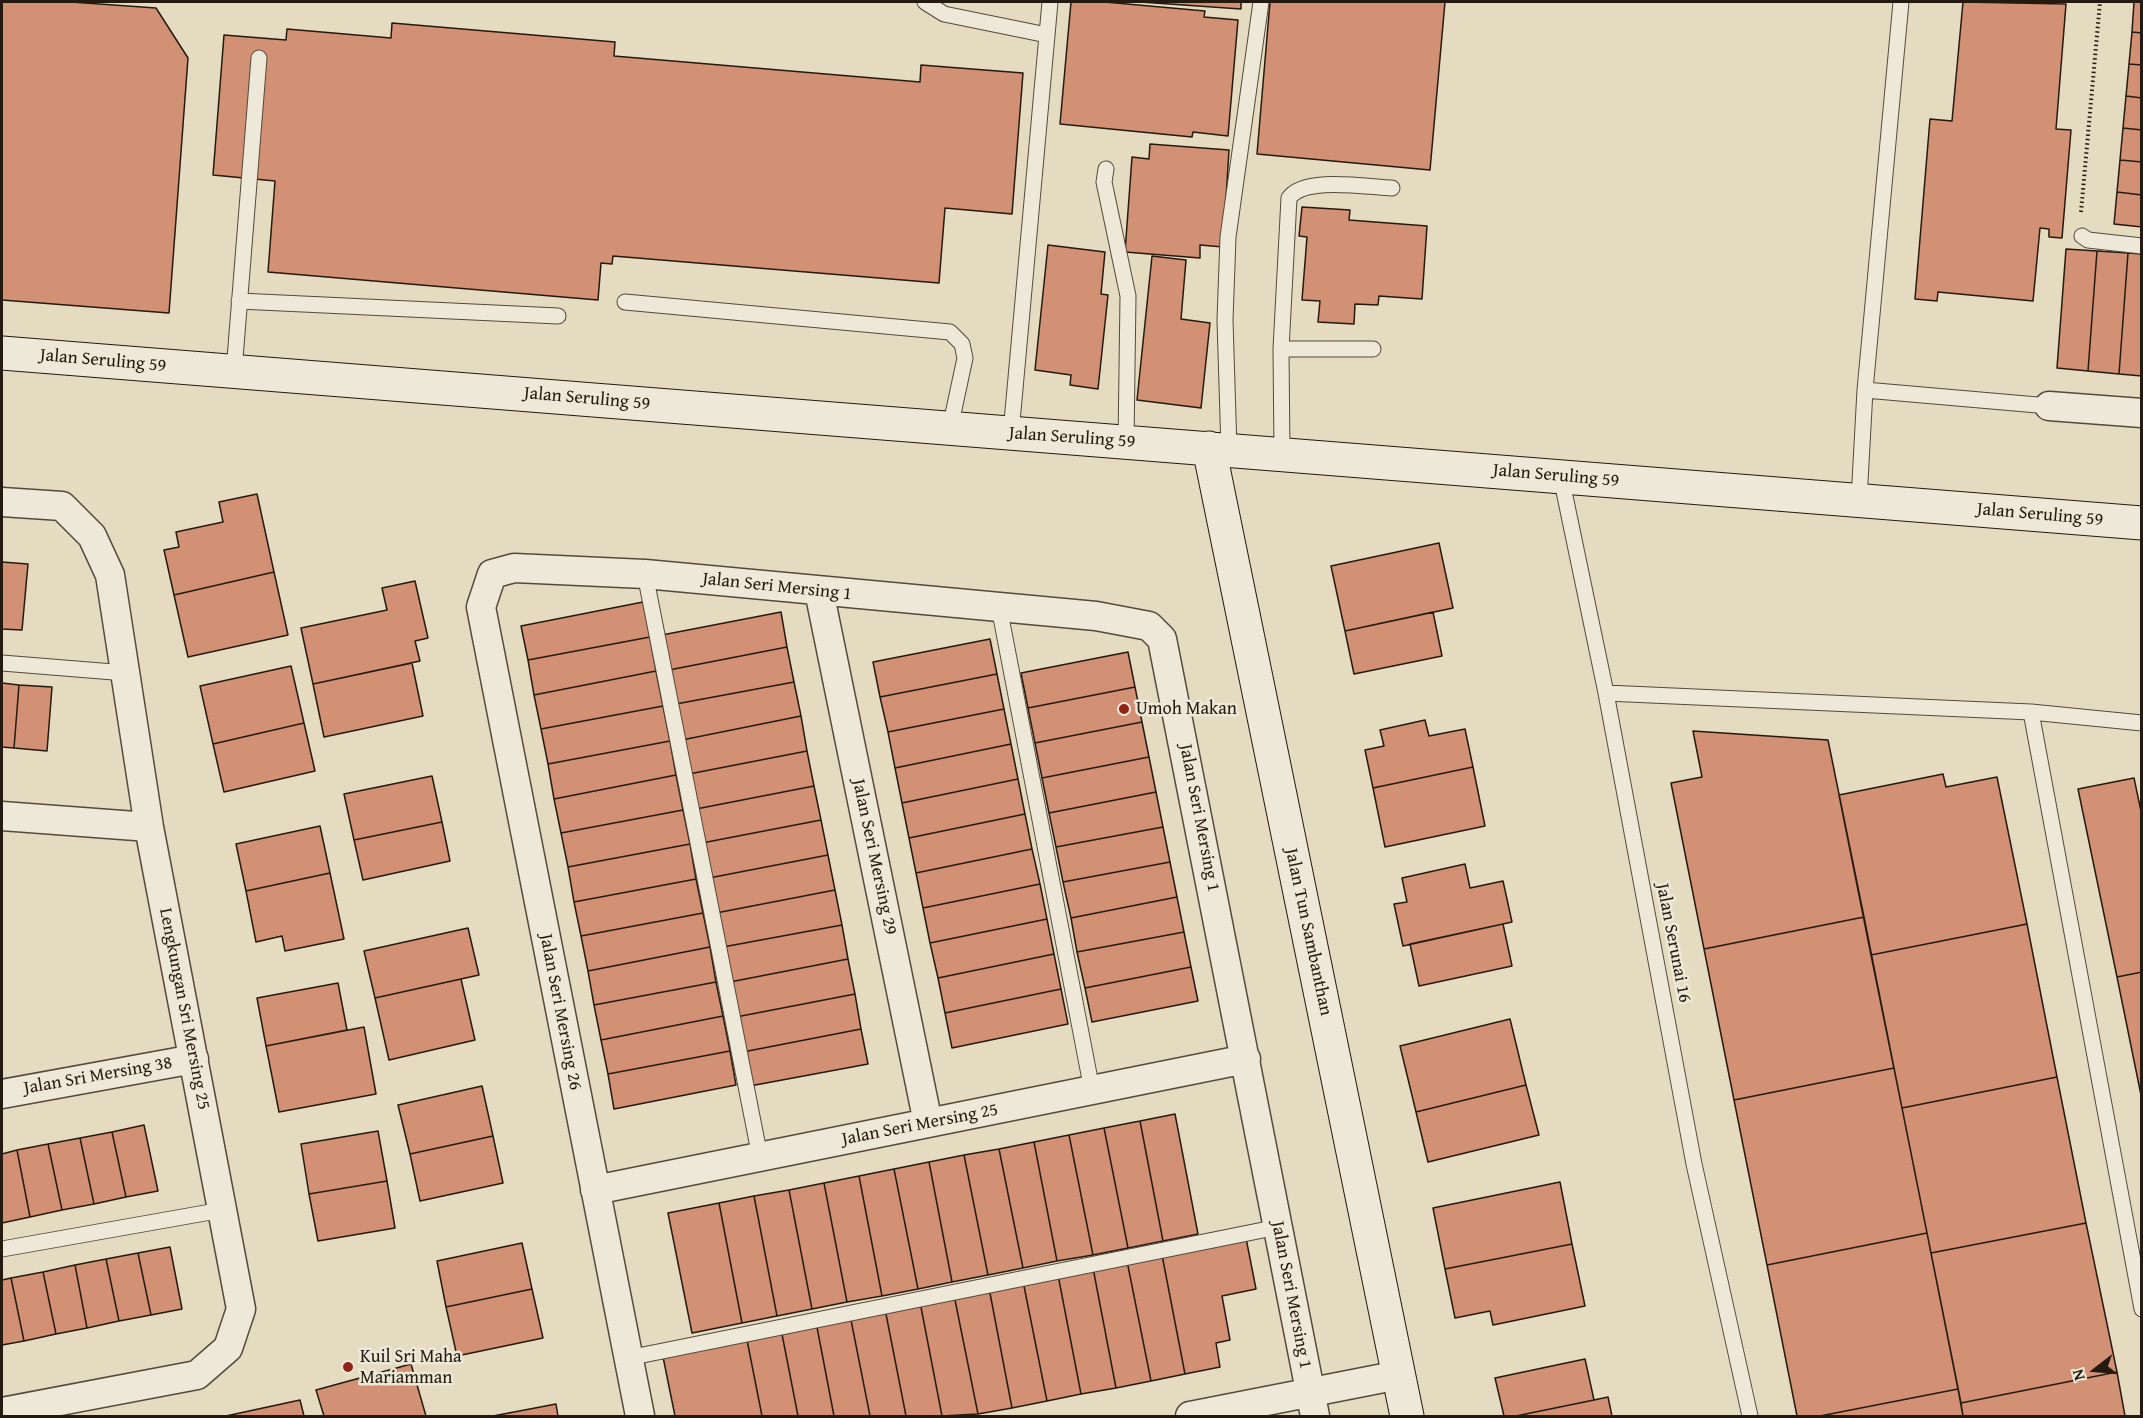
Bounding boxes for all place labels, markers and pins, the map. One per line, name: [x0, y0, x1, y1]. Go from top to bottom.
place label: Umoh Makan: [1136, 698, 1237, 720]
marker: Umoh Makan: [1117, 702, 1131, 716]
place label: Kuil Sri Maha Mariamman: [360, 1346, 462, 1388]
marker: Kuil Sri Maha Mariamman: [341, 1360, 355, 1374]

